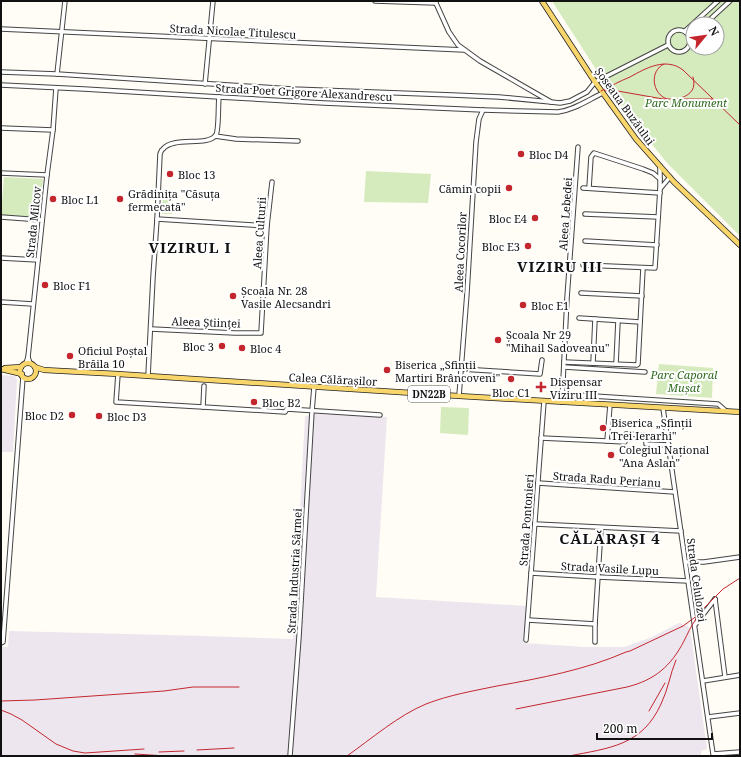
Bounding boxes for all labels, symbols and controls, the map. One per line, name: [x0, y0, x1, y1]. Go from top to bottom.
north arrow: [685, 16, 725, 56]
street label: Strada Nicolae Titulescu: [169, 20, 297, 42]
text: N: [706, 23, 723, 39]
street label: Șoseaua Buzăului: [592, 64, 658, 148]
street label: Strada Poet Grigore Alexandrescu: [215, 80, 393, 104]
park label: Parc Monument: [644, 95, 728, 110]
place label: Bloc D4: [529, 147, 568, 162]
marker: Bloc D4: [516, 149, 526, 159]
place label: Bloc 13: [178, 167, 216, 182]
marker: Bloc 13: [165, 169, 175, 179]
street label: Aleea Lebedei: [555, 176, 575, 251]
place label: Cămin copii: [439, 181, 501, 196]
marker: Cămin copii: [504, 183, 514, 193]
street label: Strada Milcov: [22, 185, 44, 259]
place label: Grădinița "Căsuța fermecată": [128, 186, 220, 214]
place label: Bloc L1: [61, 192, 99, 207]
marker: Bloc L1: [48, 194, 58, 204]
marker: Grădinița "Căsuța fermecată": [115, 194, 125, 204]
street label: Aleea Culturii: [249, 196, 269, 270]
street label: Aleea Cocorilor: [450, 211, 470, 293]
place label: Bloc E4: [489, 211, 527, 226]
marker: Bloc E4: [530, 213, 540, 223]
district label: VIZIRUL I: [149, 237, 231, 257]
place label: Bloc E3: [482, 239, 520, 254]
marker: Bloc E3: [523, 241, 533, 251]
district label: VIZIRU III: [517, 256, 603, 276]
place label: Bloc F1: [53, 278, 91, 293]
marker: Bloc F1: [40, 280, 50, 290]
place label: Școala Nr. 28 Vasile Alecsandri: [241, 283, 331, 311]
marker: Școala Nr. 28 Vasile Alecsandri: [228, 291, 238, 301]
place label: Bloc E1: [531, 298, 569, 313]
marker: Bloc E1: [518, 300, 528, 310]
street label: Aleea Științei: [171, 313, 241, 331]
place label: Școala Nr 29 "Mihail Sadoveanu": [506, 327, 610, 355]
marker: Școala Nr 29 "Mihail Sadoveanu": [493, 335, 503, 345]
place label: Bloc 3: [183, 339, 214, 354]
marker: Bloc 3: [217, 341, 227, 351]
place label: Bloc 4: [250, 341, 281, 356]
place label: Oficiul Poștal Brăila 10: [78, 343, 148, 371]
marker: Bloc 4: [237, 343, 247, 353]
marker: Oficiul Poștal Brăila 10: [65, 351, 75, 361]
place label: Biserica „Sfinții Martiri Brâncoveni": [395, 357, 500, 385]
marker: Biserica „Sfinții Martiri Brâncoveni": [382, 365, 392, 375]
park label: Parc Caporal Mușat: [650, 367, 718, 395]
street label: Calea Călărașilor: [288, 369, 378, 389]
marker: Bloc C1: [506, 374, 516, 384]
place label: Dispensar Viziru III: [550, 374, 603, 402]
marker: Dispensar Viziru III: [535, 381, 547, 393]
place label: Bloc C1: [492, 385, 530, 400]
road number: DN22B: [408, 386, 450, 402]
place label: Bloc B2: [262, 395, 301, 410]
marker: Bloc B2: [249, 397, 259, 407]
place label: Bloc D2: [25, 408, 64, 423]
place label: Bloc D3: [107, 409, 146, 424]
marker: Bloc D2: [67, 410, 77, 420]
marker: Bloc D3: [94, 411, 104, 421]
place label: Biserica „Sfinții Trei Ierarhi": [611, 415, 692, 443]
marker: Biserica „Sfinții Trei Ierarhi": [598, 423, 608, 433]
place label: Colegiul Național "Ana Aslan": [619, 442, 710, 470]
marker: Colegiul Național "Ana Aslan": [606, 450, 616, 460]
street label: Strada Radu Perianu: [552, 468, 662, 490]
street label: Strada Pontonieri: [515, 473, 537, 567]
street label: Strada Industria Sârmei: [283, 508, 305, 634]
district label: CĂLĂRAȘI 4: [559, 528, 661, 548]
street label: Strada Celulozei: [684, 537, 710, 623]
street label: Strada Vasile Lupu: [561, 558, 659, 578]
scale bar: [597, 715, 712, 741]
text: 200 m: [603, 720, 638, 737]

